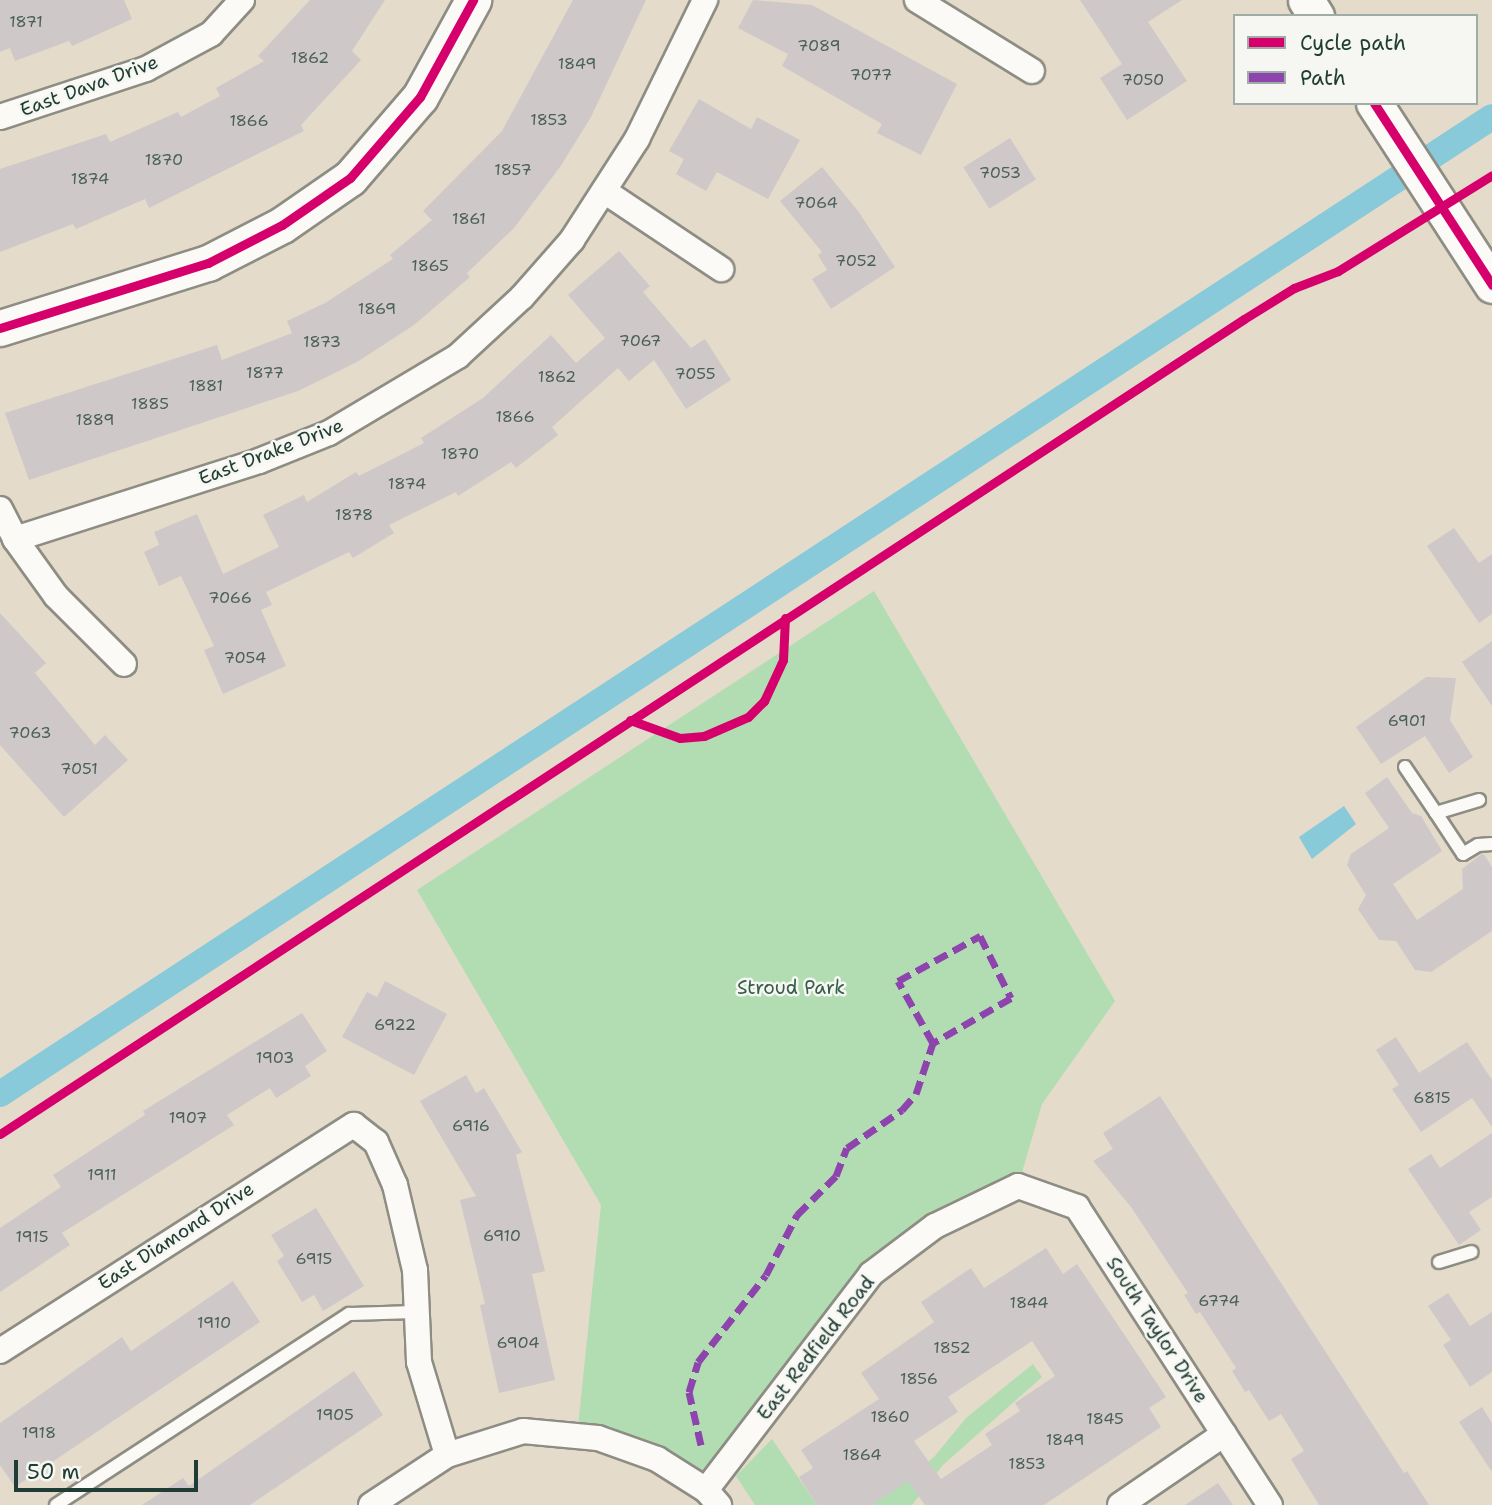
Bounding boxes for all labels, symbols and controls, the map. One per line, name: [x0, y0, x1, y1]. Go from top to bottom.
house number: 1871: [9, 12, 43, 32]
legend: [1233, 14, 1478, 105]
text: Cycle path: [1300, 29, 1406, 57]
house number: 7089: [797, 36, 841, 56]
house number: 1862: [291, 48, 329, 68]
street label: East Dava Drive: [17, 50, 161, 122]
house number: 1849: [558, 54, 596, 74]
text: Path: [1300, 64, 1346, 92]
house number: 7077: [850, 65, 892, 85]
house number: 7050: [1122, 70, 1164, 90]
house number: 1853: [530, 110, 568, 130]
house number: 1866: [229, 111, 269, 131]
house number: 1870: [145, 150, 183, 170]
house number: 1857: [494, 160, 532, 180]
house number: 7053: [979, 163, 1021, 183]
house number: 1874: [71, 169, 109, 189]
house number: 7064: [794, 193, 838, 213]
house number: 1861: [452, 209, 486, 229]
house number: 7052: [835, 251, 877, 271]
house number: 1865: [411, 256, 449, 276]
house number: 1869: [358, 299, 396, 319]
house number: 7067: [619, 331, 661, 351]
house number: 1873: [303, 332, 341, 352]
house number: 1877: [246, 363, 284, 383]
house number: 7055: [675, 364, 715, 384]
house number: 1862: [538, 367, 576, 387]
house number: 1881: [189, 376, 223, 396]
house number: 1885: [131, 394, 169, 414]
house number: 1866: [495, 407, 535, 427]
house number: 1889: [76, 410, 114, 430]
street label: East Drake Drive: [195, 414, 347, 490]
house number: 1870: [441, 444, 479, 464]
house number: 1874: [388, 474, 426, 494]
house number: 1878: [335, 505, 373, 525]
house number: 7066: [208, 588, 252, 608]
house number: 7054: [224, 648, 266, 668]
house number: 6901: [1388, 711, 1426, 731]
house number: 7063: [8, 723, 52, 743]
house number: 7051: [60, 759, 98, 779]
park label: Stroud Park: [737, 977, 845, 999]
house number: 6922: [374, 1015, 416, 1035]
house number: 1903: [256, 1048, 294, 1068]
house number: 6815: [1413, 1088, 1451, 1108]
house number: 1907: [169, 1108, 207, 1128]
house number: 6916: [452, 1116, 490, 1136]
house number: 1911: [87, 1165, 117, 1185]
street label: East Diamond Drive: [94, 1177, 258, 1295]
house number: 6910: [483, 1226, 521, 1246]
house number: 1915: [16, 1227, 48, 1247]
house number: 6915: [296, 1249, 332, 1269]
street label: South Taylor Drive: [1101, 1253, 1213, 1407]
street label: East Redfield Road: [753, 1271, 879, 1425]
house number: 6774: [1198, 1291, 1240, 1311]
house number: 1844: [1010, 1293, 1048, 1313]
house number: 1910: [197, 1313, 231, 1333]
house number: 6904: [497, 1333, 539, 1353]
house number: 1852: [933, 1338, 971, 1358]
house number: 1856: [900, 1369, 938, 1389]
house number: 1905: [316, 1405, 354, 1425]
house number: 1860: [870, 1407, 910, 1427]
house number: 1845: [1086, 1409, 1124, 1429]
house number: 1918: [22, 1423, 56, 1443]
house number: 1849: [1046, 1430, 1084, 1450]
house number: 1864: [842, 1445, 882, 1465]
scale bar: [18, 1446, 201, 1490]
house number: 1853: [1008, 1454, 1046, 1474]
text: 50 m: [27, 1458, 80, 1486]

